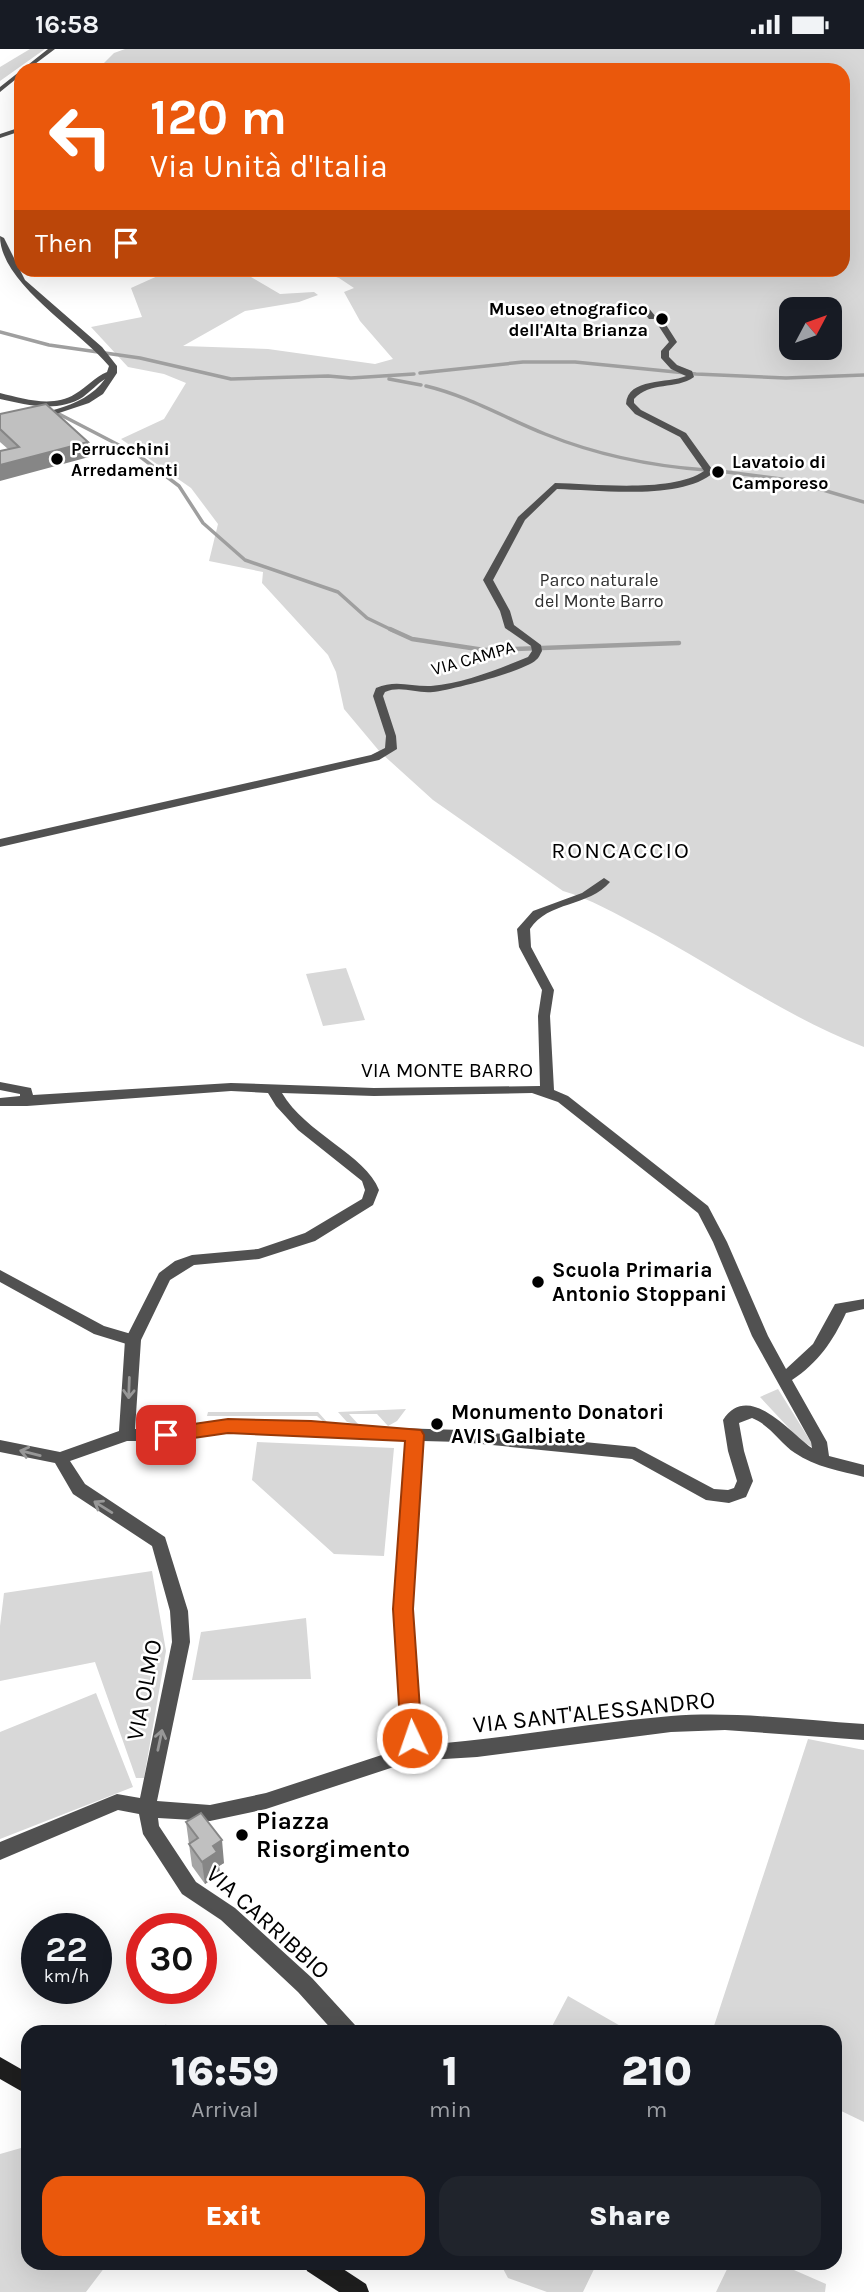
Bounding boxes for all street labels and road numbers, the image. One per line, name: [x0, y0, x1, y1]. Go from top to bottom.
street label: VIA CAMPA: [429, 636, 517, 680]
street label: VIA MONTE BARRO: [361, 1058, 533, 1082]
street label: VIA OLMO: [121, 1637, 167, 1743]
street label: VIA SANT'ALESSANDRO: [471, 1685, 717, 1739]
street label: VIA CARRIBBIO: [201, 1859, 335, 1985]

